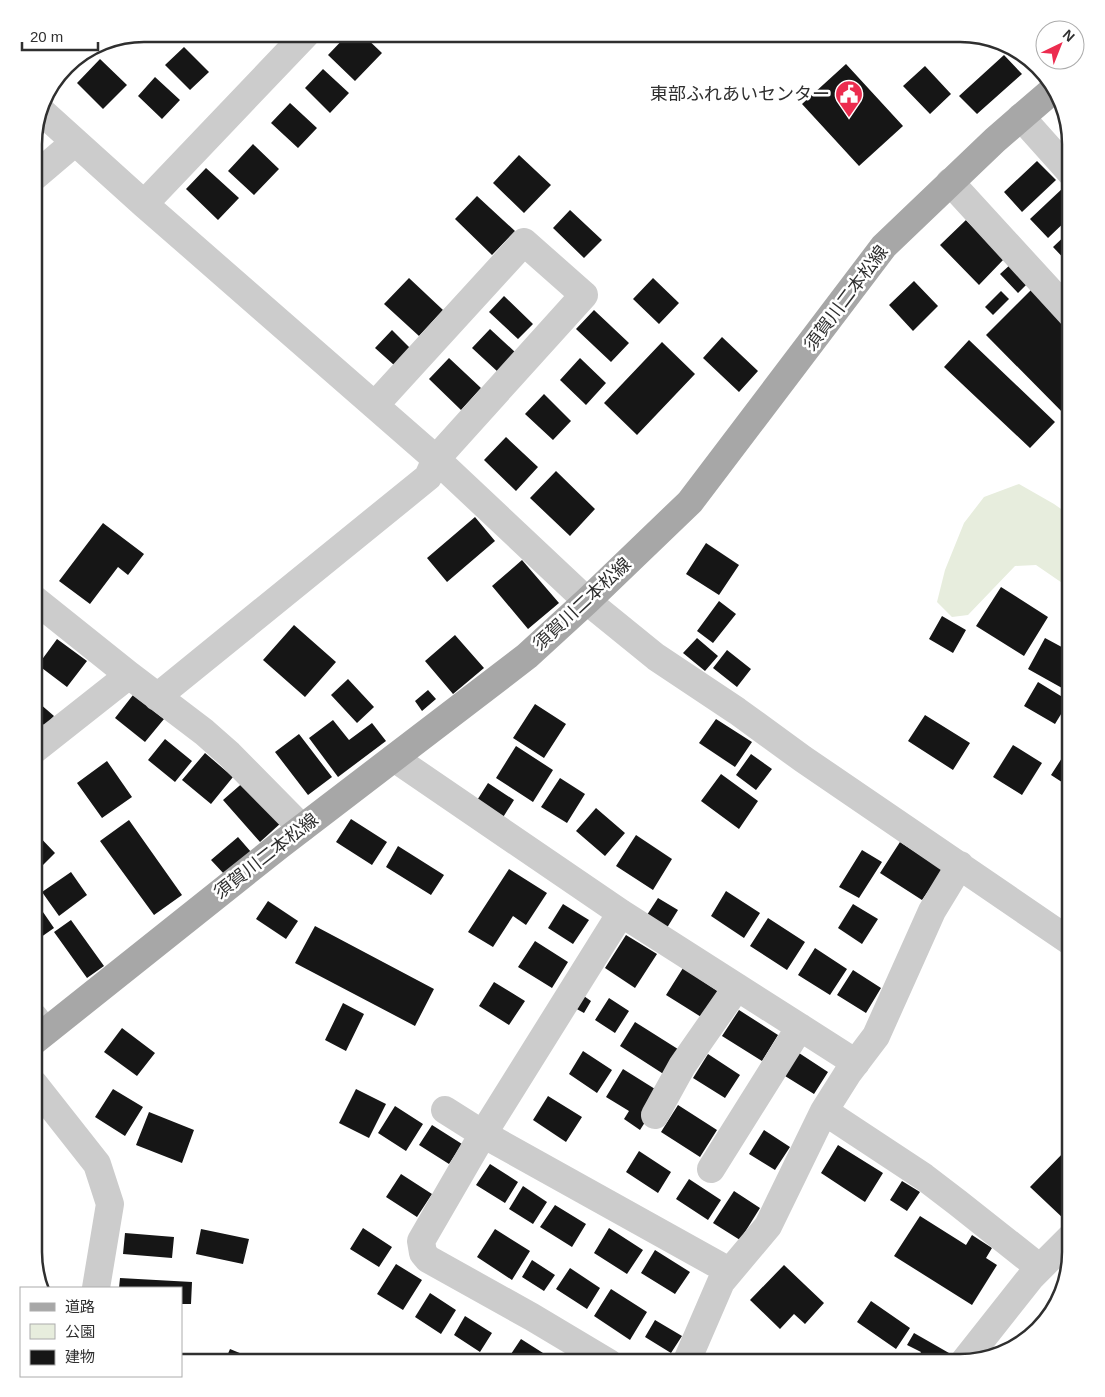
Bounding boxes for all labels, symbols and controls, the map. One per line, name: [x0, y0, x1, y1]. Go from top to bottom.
scale bar: [22, 20, 99, 52]
north arrow: [1035, 20, 1085, 70]
text: N: [1060, 26, 1078, 45]
text: 20 m: [30, 28, 63, 45]
public building icon: 東部ふれあいセンター: [834, 79, 864, 118]
place label: 東部ふれあいセンター: [650, 84, 830, 104]
street label: 須賀川二本松線: [800, 242, 892, 354]
street label: 須賀川二本松線: [529, 554, 635, 654]
street label: 須賀川二本松線: [210, 809, 322, 903]
legend: [20, 1287, 182, 1377]
text: 道路: [65, 1298, 95, 1315]
text: 公園: [65, 1323, 95, 1340]
text: 建物: [65, 1348, 95, 1365]

